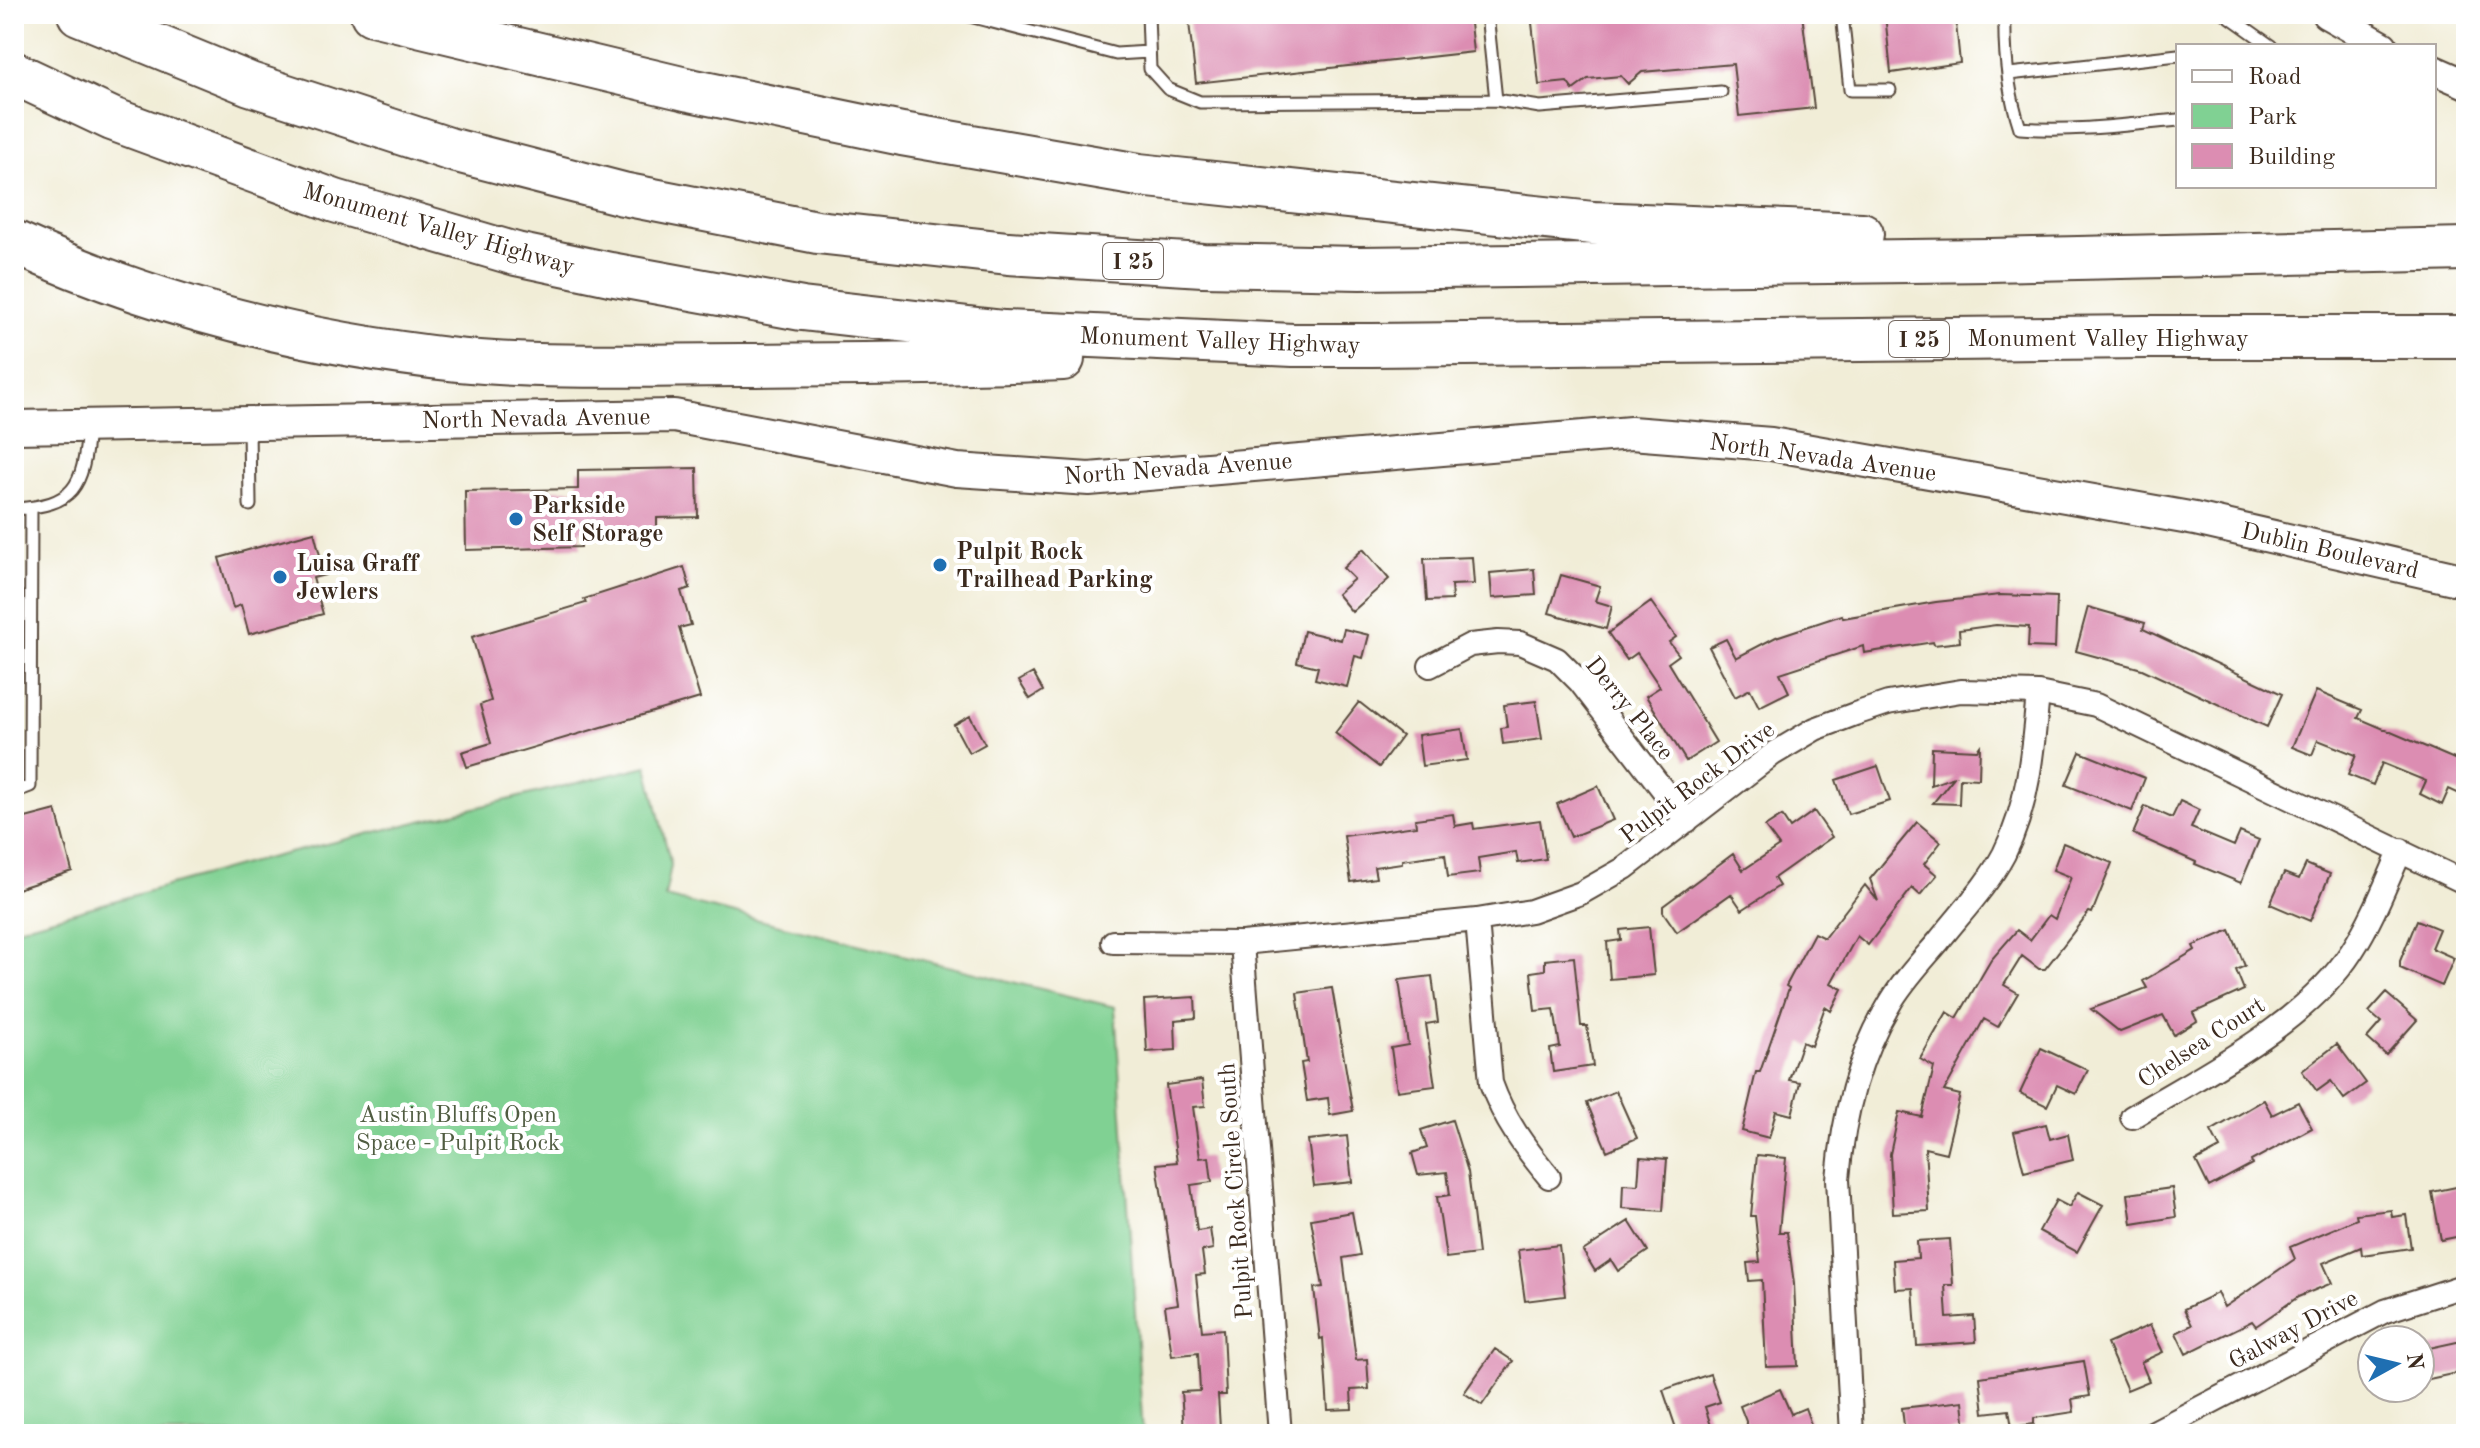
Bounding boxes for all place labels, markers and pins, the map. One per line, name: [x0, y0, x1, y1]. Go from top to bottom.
place label: Parkside Self Storage: [532, 495, 664, 547]
marker: Parkside Self Storage: [507, 510, 525, 528]
place label: Pulpit Rock Trailhead Parking: [956, 541, 1153, 593]
place label: Luisa Graff Jewlers: [296, 553, 420, 605]
marker: Pulpit Rock Trailhead Parking: [931, 556, 949, 574]
marker: Luisa Graff Jewlers: [271, 568, 289, 586]

